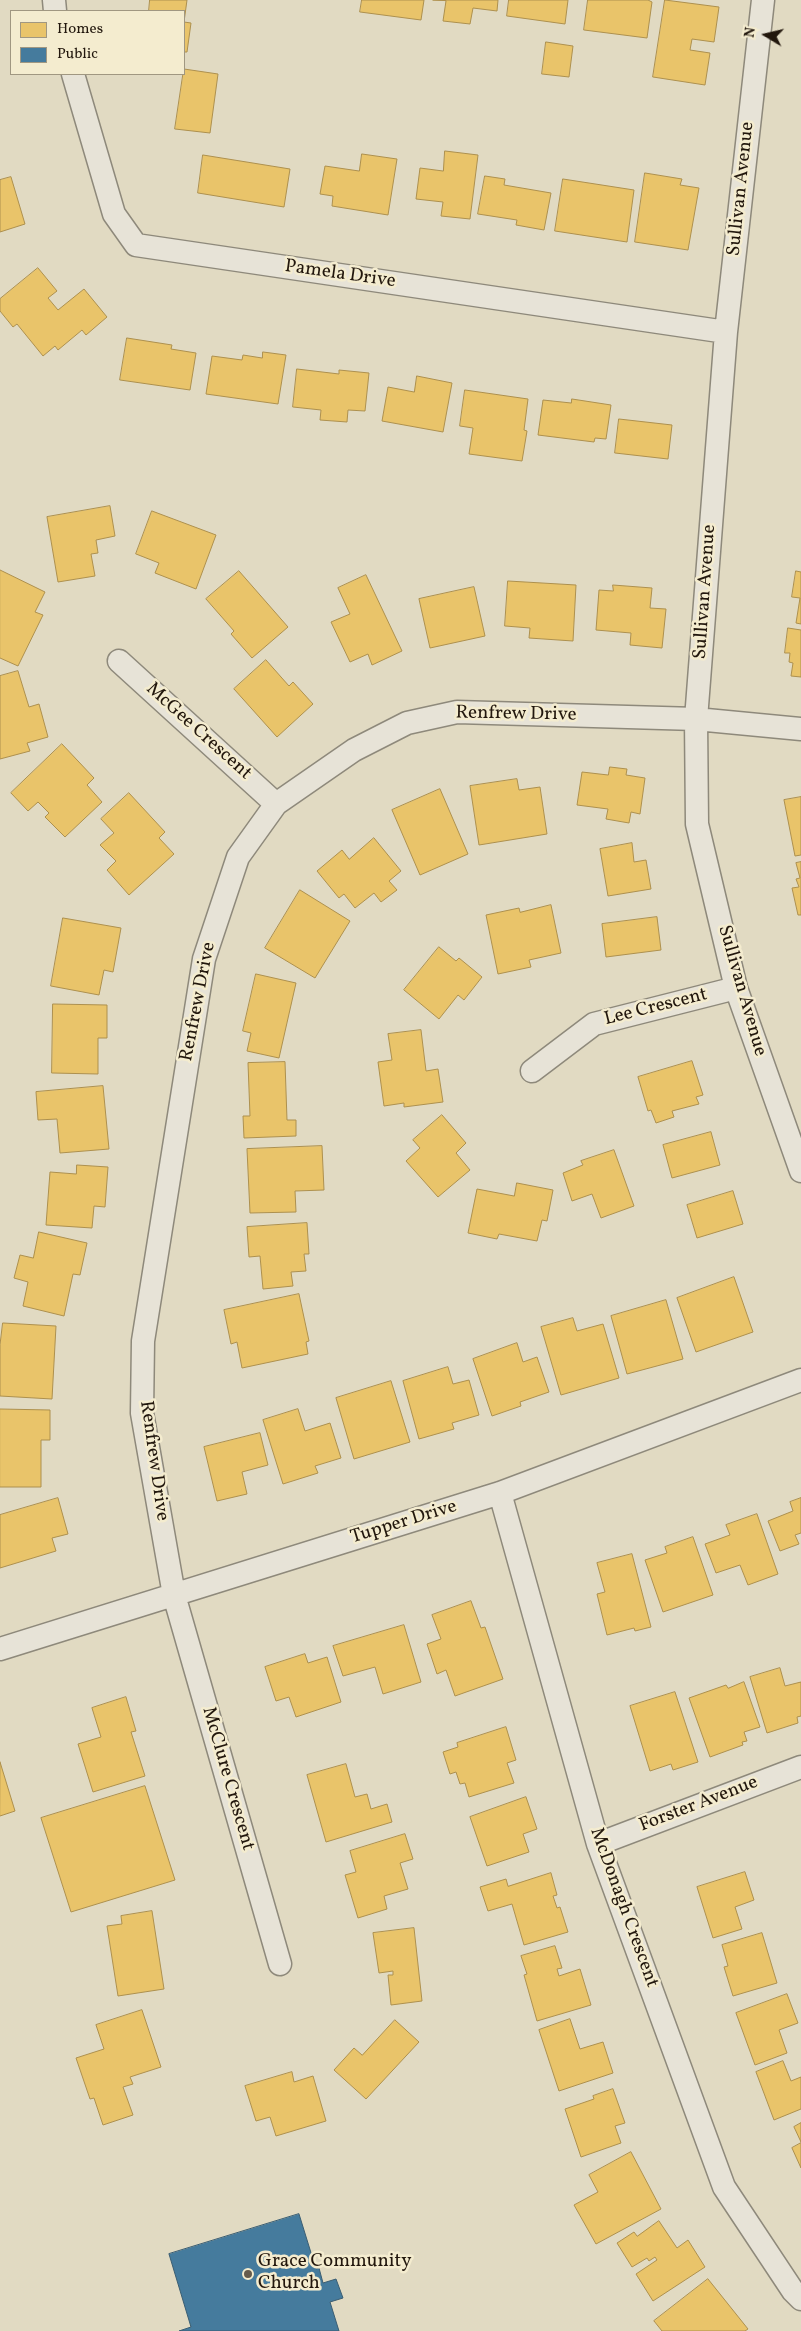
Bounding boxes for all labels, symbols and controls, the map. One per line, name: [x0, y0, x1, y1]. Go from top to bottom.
legend: [10, 10, 185, 75]
north arrow: [741, 10, 791, 60]
text: Homes: [57, 19, 103, 40]
text: N: [741, 26, 761, 39]
text: Public: [57, 44, 98, 65]
street label: Sullivan Avenue: [724, 121, 760, 257]
street label: Pamela Drive: [283, 256, 397, 294]
street label: Sullivan Avenue: [690, 524, 722, 660]
street label: McGee Crescent: [140, 679, 256, 785]
street label: Renfrew Drive: [455, 703, 577, 727]
street label: Sullivan Avenue: [711, 923, 771, 1059]
street label: Renfrew Drive: [176, 940, 222, 1064]
street label: Lee Crescent: [602, 984, 710, 1032]
street label: Renfrew Drive: [133, 1399, 173, 1523]
street label: Tupper Drive: [348, 1496, 460, 1550]
street label: McClure Crescent: [196, 1705, 258, 1853]
street label: Forster Avenue: [636, 1772, 762, 1838]
street label: McDonagh Crescent: [583, 1825, 663, 1991]
place label: Grace Community Church: [258, 2252, 411, 2296]
marker: Grace Community Church: [242, 2268, 254, 2280]

